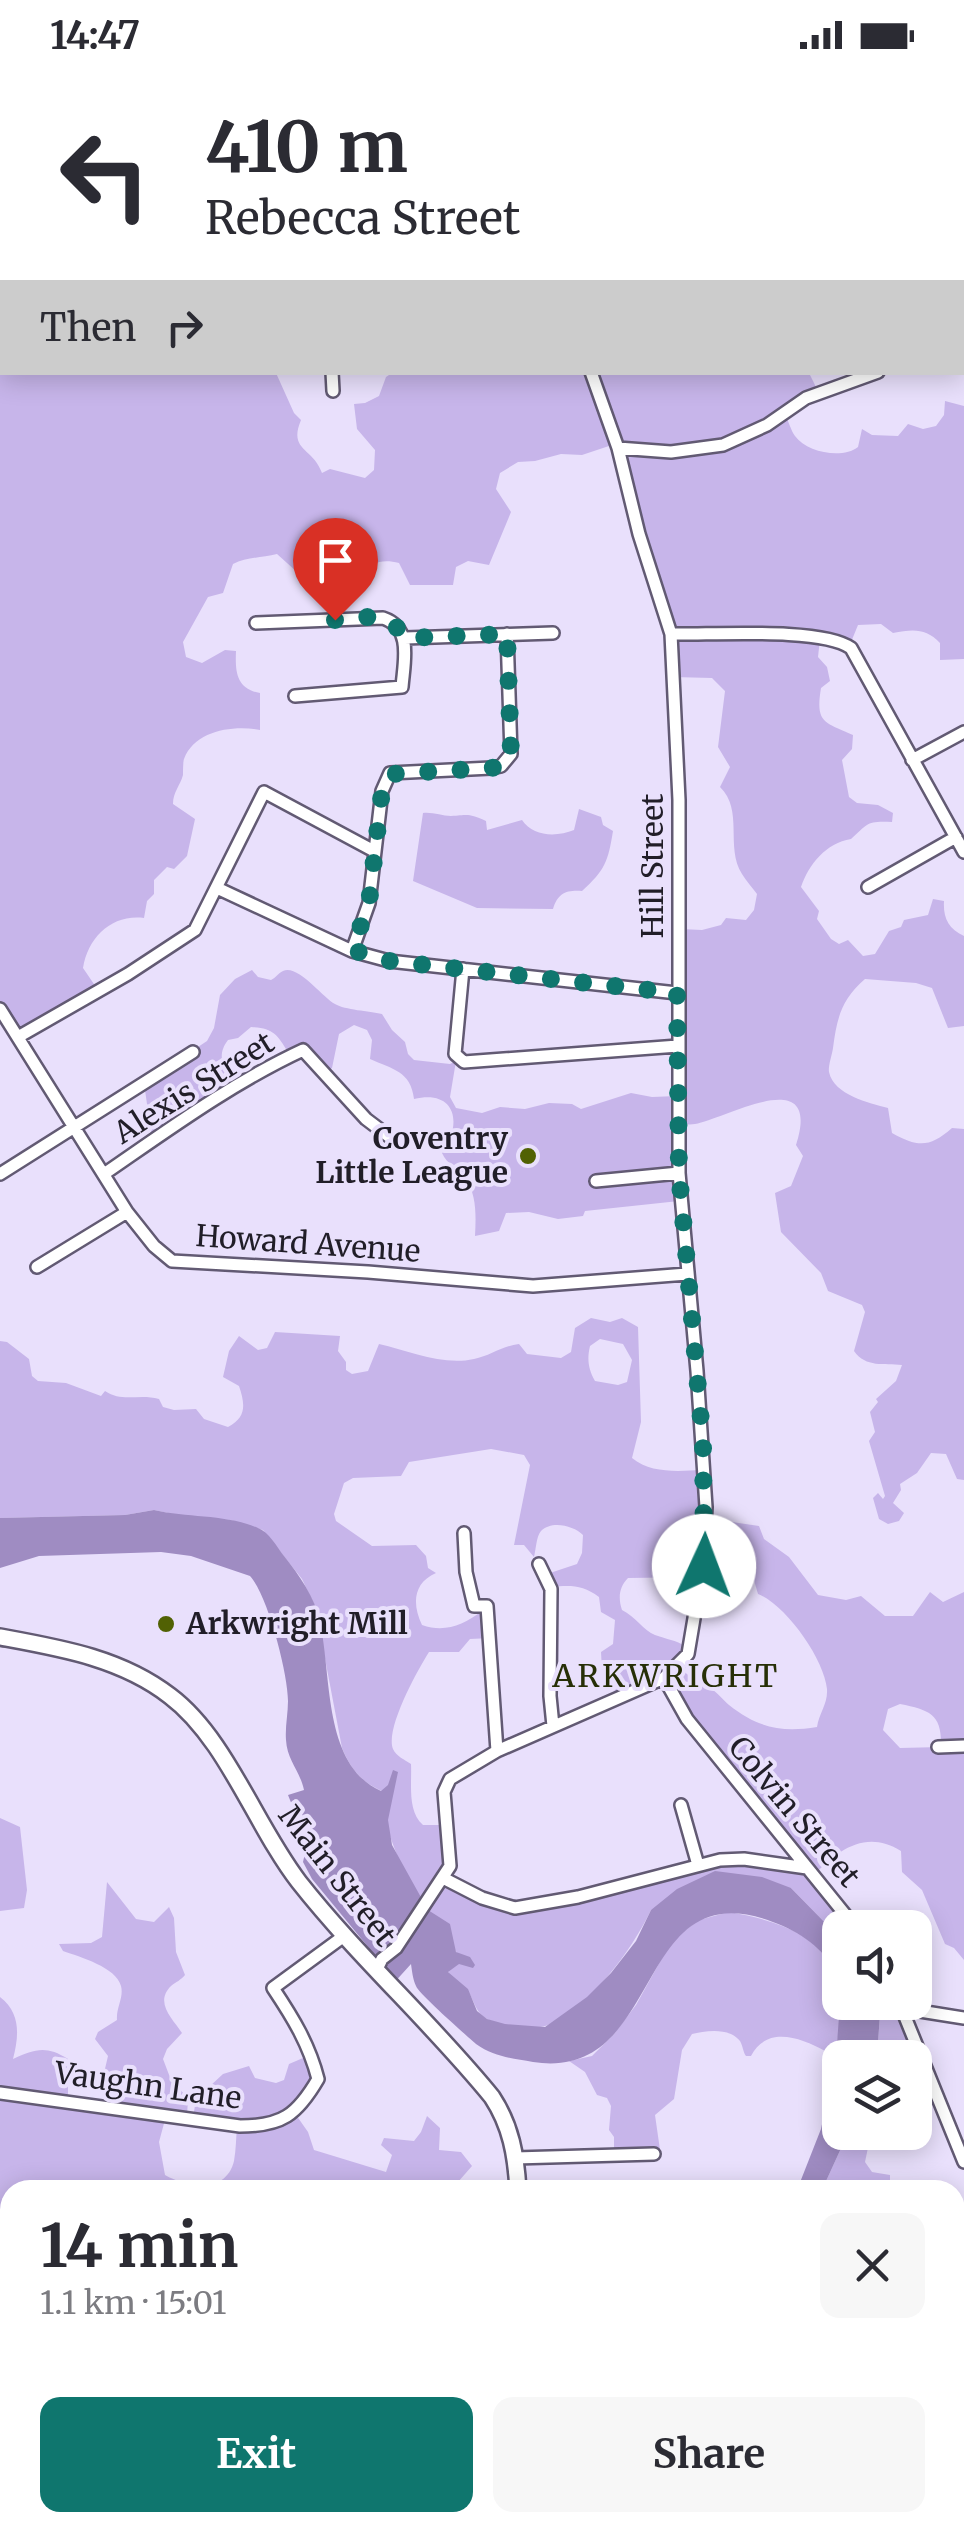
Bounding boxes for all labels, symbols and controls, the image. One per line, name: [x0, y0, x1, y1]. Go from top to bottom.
text: 14:47: [50, 12, 140, 59]
text: 410 m: [205, 103, 408, 191]
icon: left: [40, 110, 170, 240]
text: Rebecca Street: [205, 190, 520, 246]
icon: right: [157, 300, 212, 355]
text: Then: [40, 304, 137, 351]
pin: [293, 518, 378, 621]
icon: arrive: [308, 533, 363, 588]
street label: Hill Street: [633, 793, 671, 939]
street label: Alexis Street: [105, 1023, 281, 1152]
place label: Coventry Little League: [315, 1119, 508, 1191]
marker: Coventry Little League: [517, 1145, 539, 1167]
street label: Howard Avenue: [194, 1216, 422, 1270]
position arrow: [652, 1514, 756, 1618]
place label: Arkwright Mill: [185, 1604, 408, 1642]
marker: Arkwright Mill: [155, 1613, 177, 1635]
district label: ARKWRIGHT: [551, 1656, 780, 1696]
street label: Colvin Street: [721, 1728, 869, 1895]
street label: Main Street: [271, 1797, 405, 1954]
map controls: [822, 1910, 932, 2150]
button: sound: [822, 1910, 932, 2020]
button: layers: [822, 2040, 932, 2150]
street label: Vaughn Lane: [51, 2053, 244, 2117]
text: 14 min: [40, 2208, 238, 2283]
button: close: [820, 2213, 925, 2318]
text: 1.1 km · 15:01: [40, 2283, 226, 2323]
button: Exit: [40, 2397, 473, 2512]
button: Share: [493, 2397, 925, 2512]

